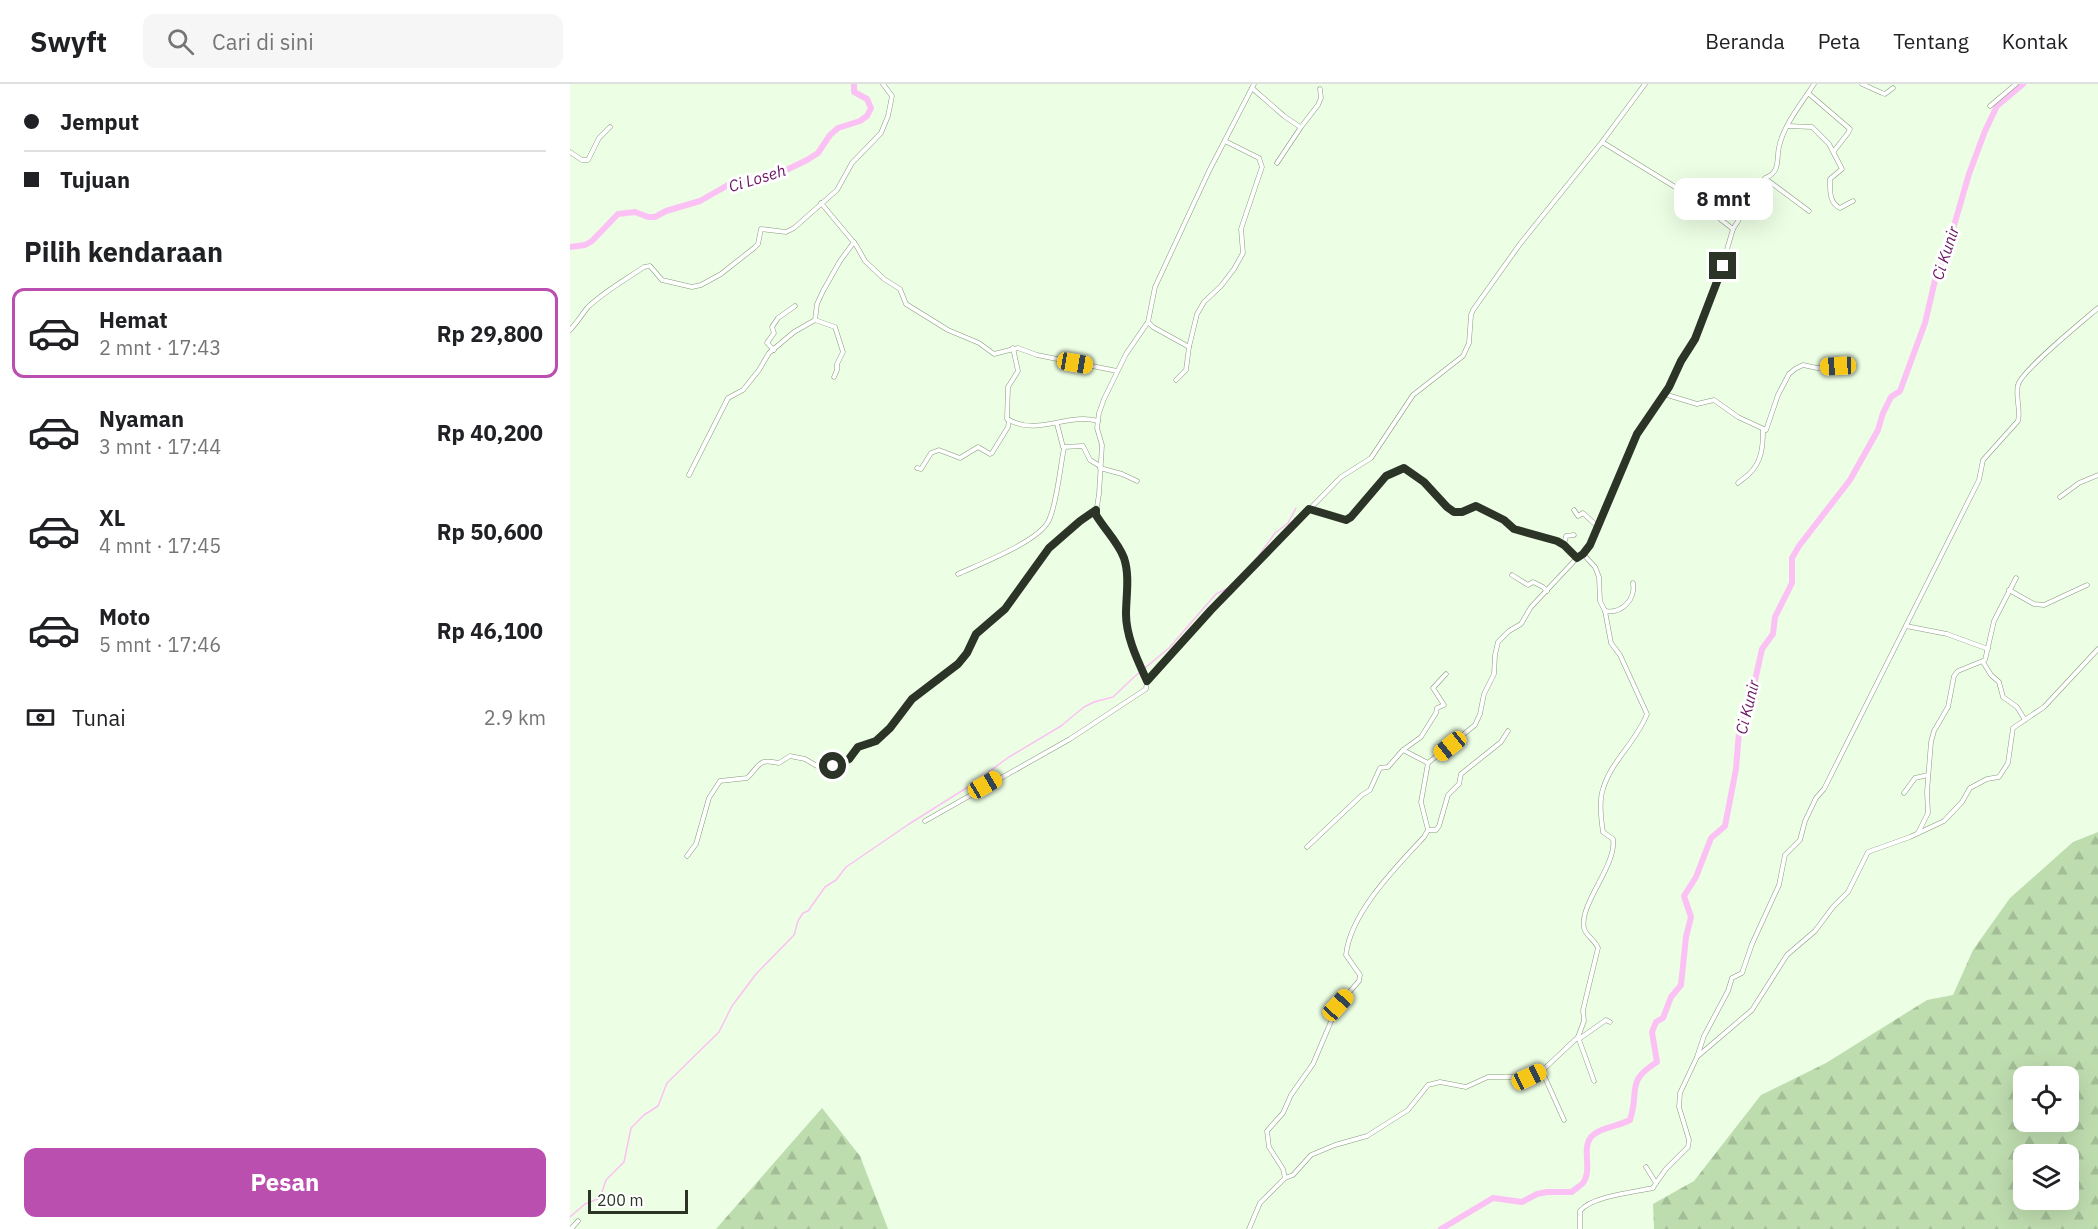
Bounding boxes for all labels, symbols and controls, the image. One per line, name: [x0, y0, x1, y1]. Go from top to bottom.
search box: [143, 14, 563, 68]
text: Swyft: [30, 23, 107, 60]
icon: search: [164, 25, 197, 58]
text: Cari di sini: [212, 27, 314, 56]
text: Beranda: [1705, 27, 1785, 55]
text: Peta: [1818, 27, 1860, 55]
text: Tentang: [1893, 27, 1969, 55]
text: Kontak: [2002, 27, 2068, 55]
text: Jemput: [60, 107, 139, 136]
water label: Ci Loseh: [726, 160, 788, 196]
text: Tujuan: [60, 165, 130, 194]
callout: 8 mnt: [1674, 179, 1772, 221]
text: 8 mnt: [1696, 185, 1751, 212]
water label: Ci Kunir: [1927, 223, 1963, 282]
text: Pilih kendaraan: [24, 234, 223, 269]
route end: [1709, 252, 1736, 279]
text: Hemat: [99, 305, 168, 334]
icon: car: [27, 306, 81, 360]
text: Rp 29,800: [437, 319, 543, 348]
text: 2 mnt · 17:43: [99, 334, 221, 361]
car: [1056, 351, 1094, 375]
car: [1820, 356, 1856, 376]
text: Nyaman: [99, 404, 184, 433]
icon: car: [27, 405, 81, 459]
text: Rp 40,200: [437, 418, 543, 447]
text: 3 mnt · 17:44: [99, 433, 221, 460]
text: XL: [99, 503, 125, 532]
icon: car: [27, 504, 81, 558]
text: Rp 50,600: [437, 517, 543, 546]
text: 4 mnt · 17:45: [99, 532, 221, 559]
text: Moto: [99, 602, 150, 631]
icon: car: [27, 603, 81, 657]
text: Rp 46,100: [437, 616, 543, 645]
text: 5 mnt · 17:46: [99, 631, 221, 658]
water label: Ci Kunir: [1731, 677, 1764, 736]
icon: cash: [24, 701, 57, 734]
text: Tunai: [72, 703, 126, 732]
text: 2.9 km: [484, 704, 546, 731]
car: [1430, 728, 1470, 764]
route start: [819, 752, 846, 779]
car: [965, 768, 1005, 802]
car: [1319, 986, 1357, 1024]
car: [1509, 1061, 1549, 1093]
map controls: [2013, 1066, 2079, 1210]
button: locate: [2013, 1066, 2079, 1132]
button: layers: [2013, 1144, 2079, 1210]
button: Pesan: [24, 1148, 546, 1217]
scale bar: [588, 1187, 688, 1214]
text: 200 m: [597, 1190, 644, 1210]

